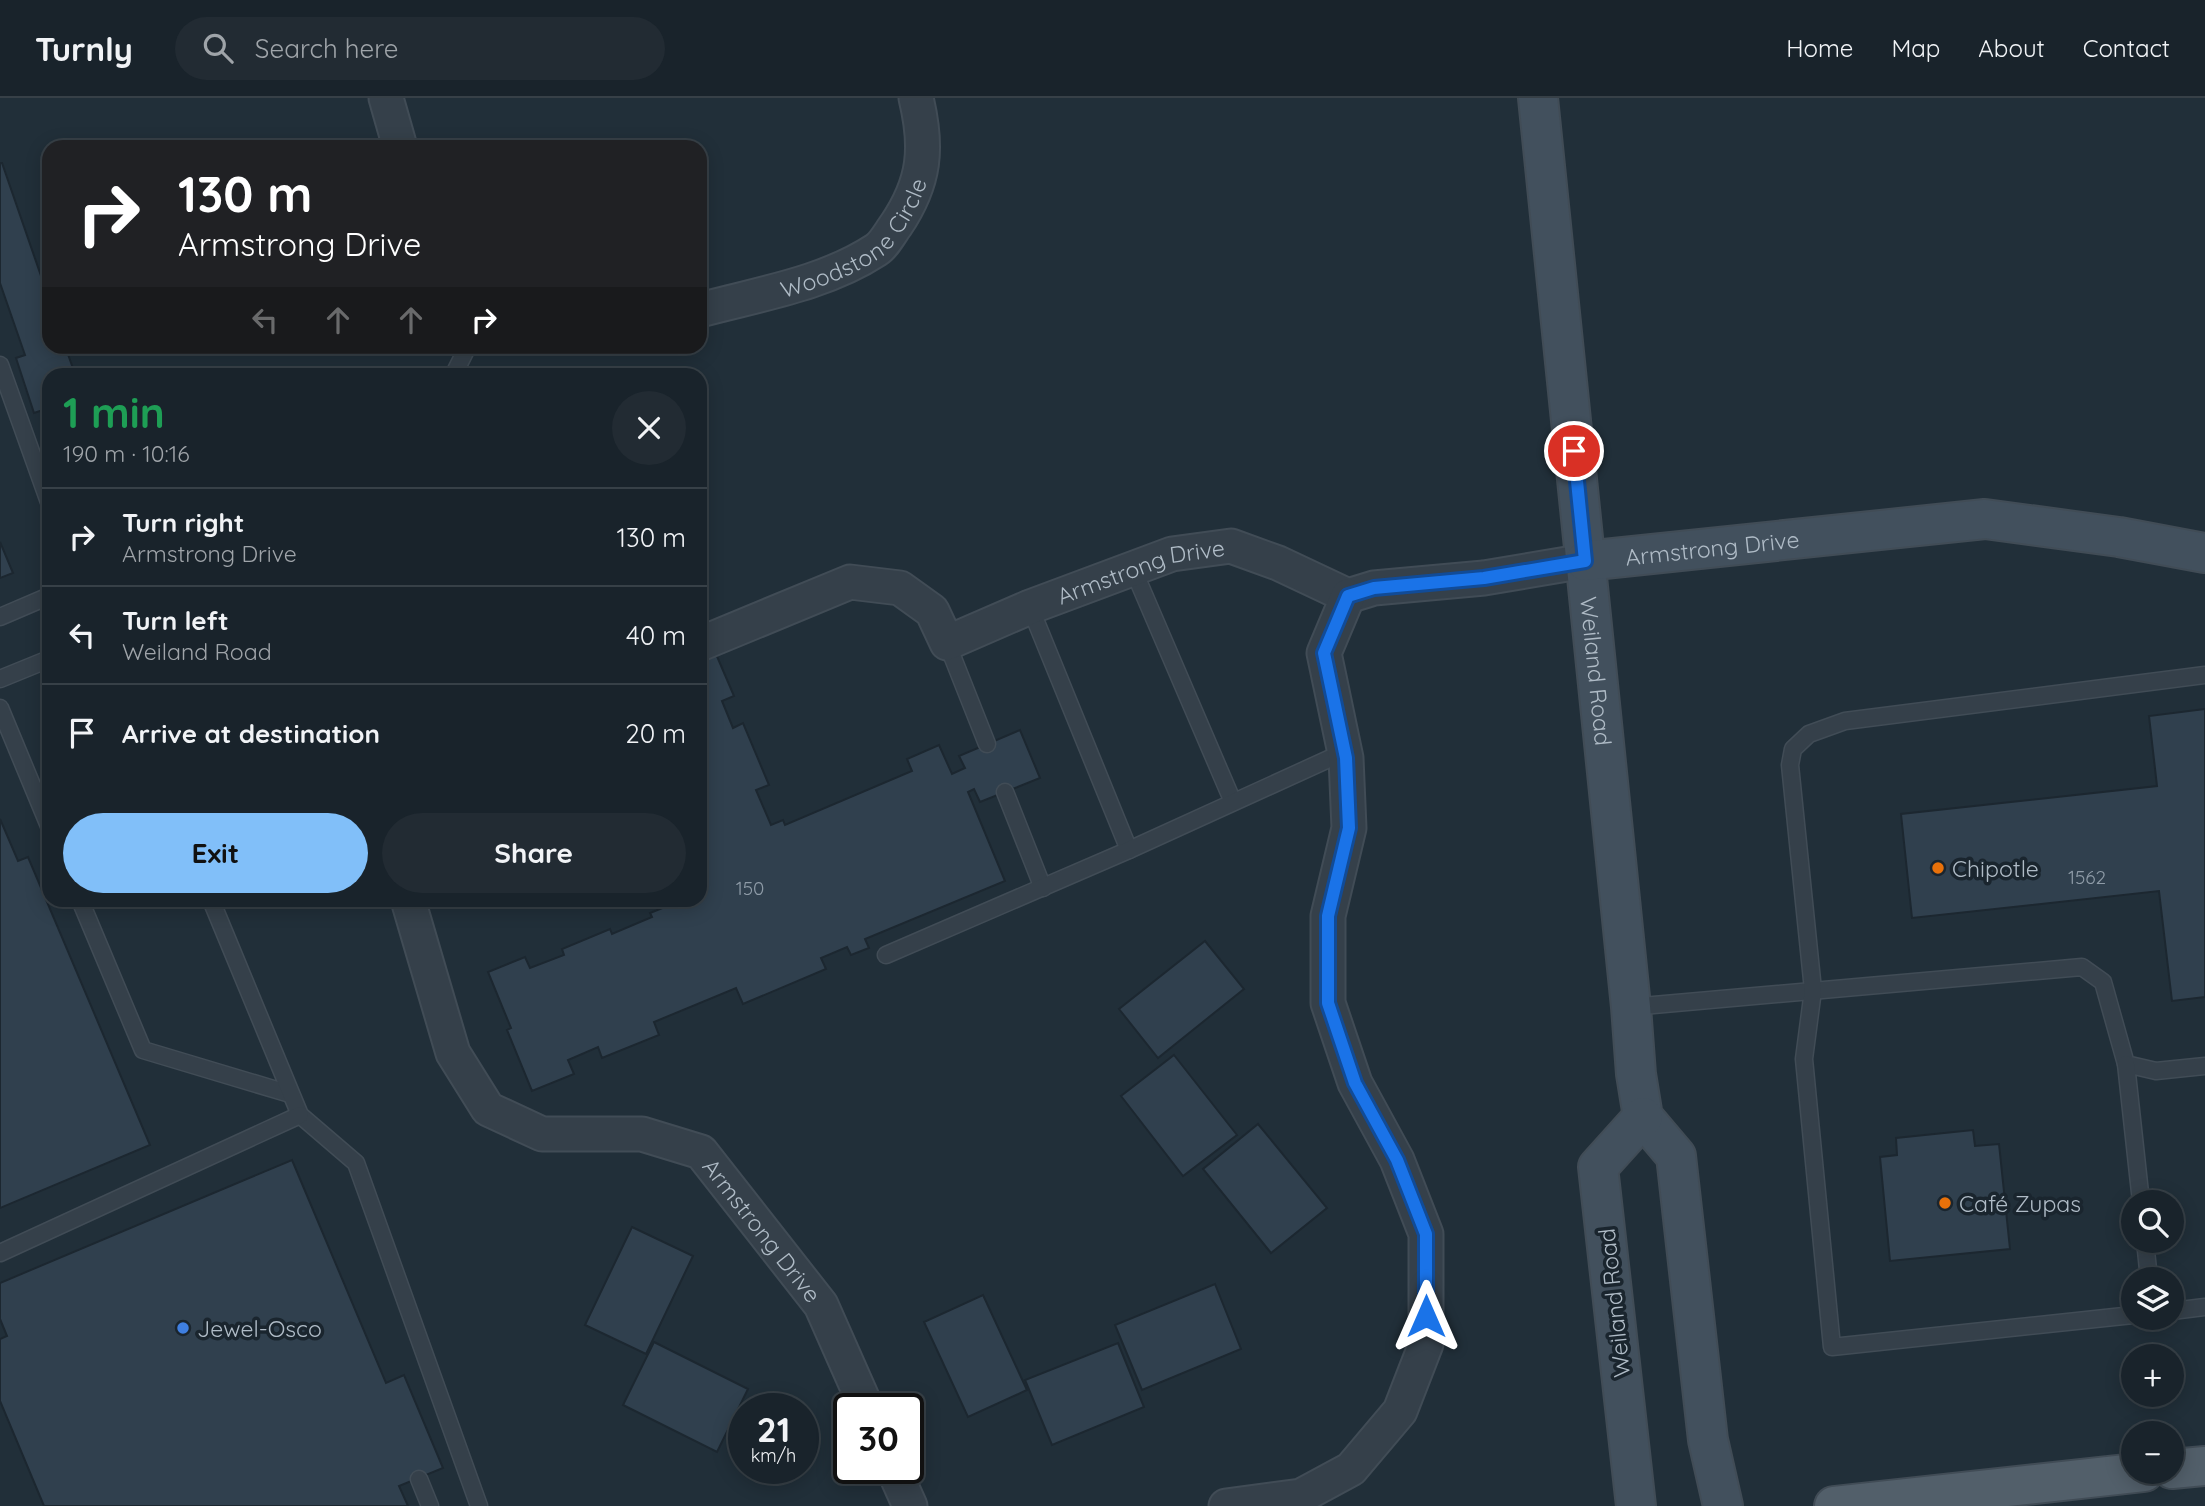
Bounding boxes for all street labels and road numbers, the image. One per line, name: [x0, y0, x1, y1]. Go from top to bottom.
street label: Woodstone Circle: [777, 174, 932, 303]
street label: Armstrong Drive: [1624, 524, 1801, 571]
street label: Armstrong Drive: [1053, 533, 1226, 610]
street label: Weiland Road: [1575, 595, 1619, 747]
street label: Armstrong Drive: [697, 1152, 828, 1308]
street label: Weiland Road: [1592, 1227, 1636, 1379]

